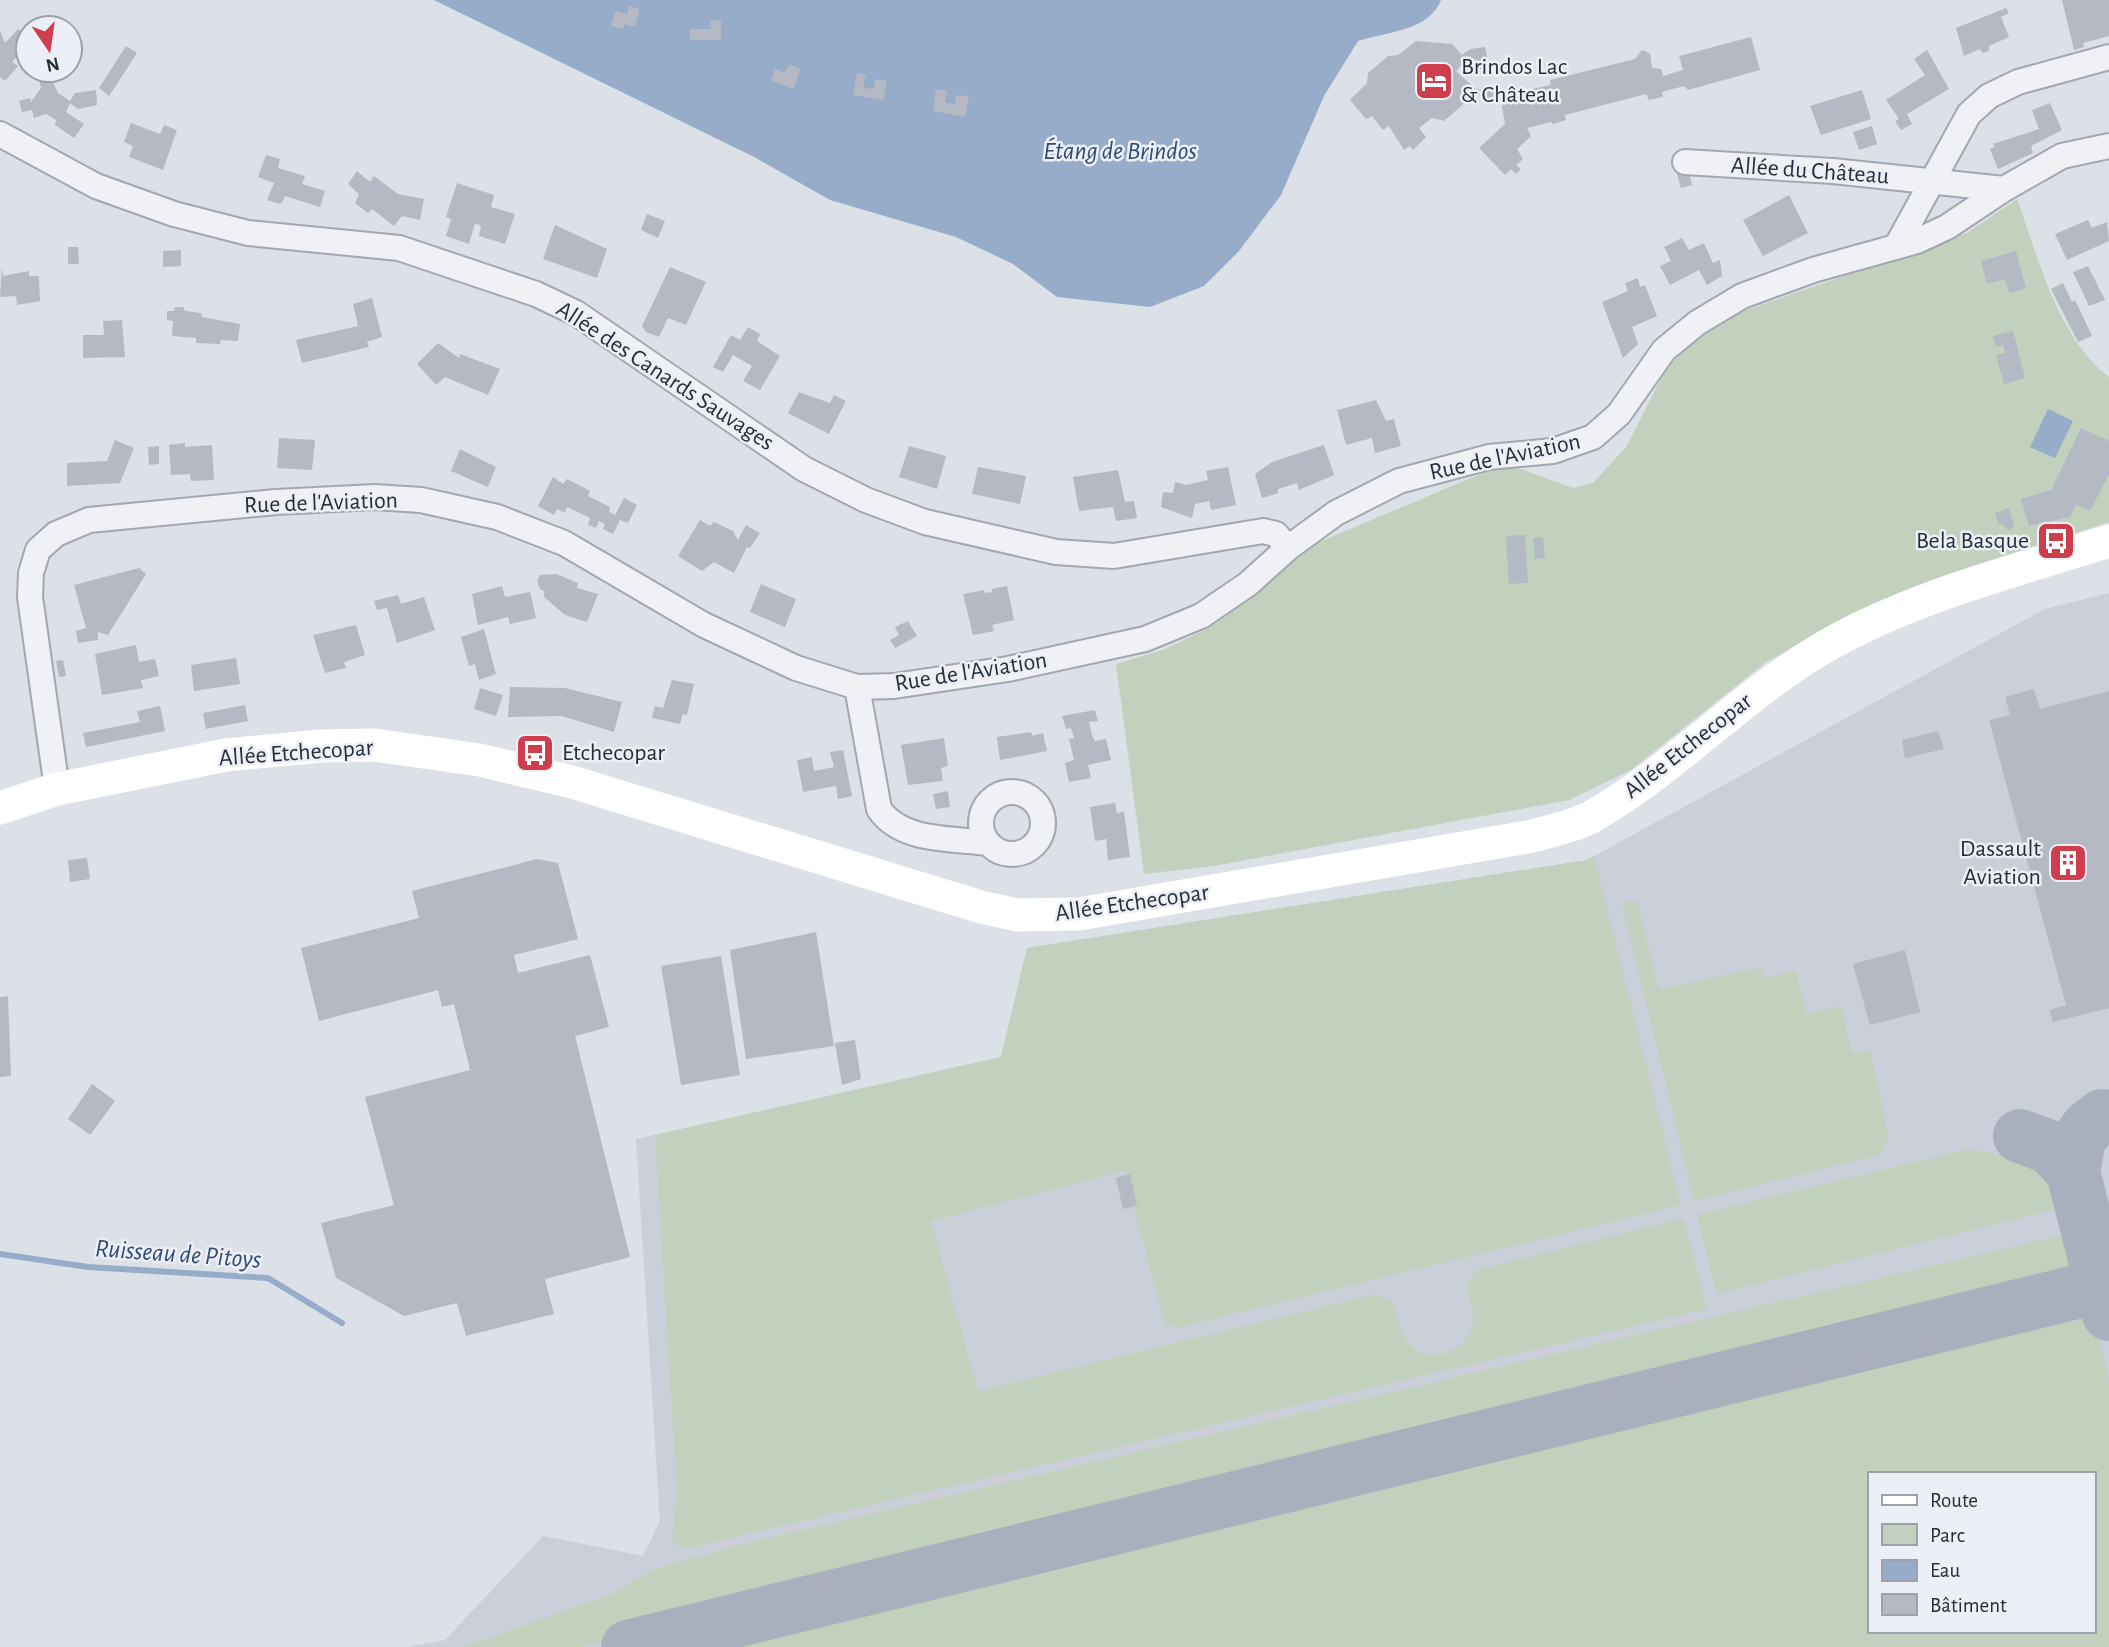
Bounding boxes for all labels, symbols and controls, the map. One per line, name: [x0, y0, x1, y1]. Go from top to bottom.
north arrow: [14, 14, 84, 84]
text: N: [44, 53, 61, 75]
place label: Brindos Lac & Château: [1461, 55, 1567, 107]
hotel icon: Brindos Lac & Château: [1413, 60, 1455, 102]
water label: Étang de Brindos: [1043, 137, 1197, 164]
street label: Allée du Château: [1730, 154, 1890, 188]
street label: Allée des Canards Sauvages: [552, 297, 778, 455]
street label: Rue de l'Aviation: [1427, 429, 1583, 485]
street label: Rue de l'Aviation: [244, 488, 398, 518]
bus stop icon: Bela Basque: [2035, 520, 2077, 562]
place label: Bela Basque: [1916, 529, 2029, 553]
street label: Rue de l'Aviation: [893, 648, 1049, 696]
street label: Allée Etchecopar: [1620, 689, 1757, 803]
bus stop icon: Etchecopar: [514, 732, 556, 774]
street label: Allée Etchecopar: [218, 736, 374, 770]
place label: Etchecopar: [562, 741, 665, 765]
place label: Dassault Aviation: [1960, 837, 2041, 889]
building icon: Dassault Aviation: [2047, 842, 2089, 884]
street label: Allée Etchecopar: [1054, 880, 1211, 926]
water label: Ruisseau de Pitoys: [94, 1235, 262, 1273]
legend: [1868, 1472, 2095, 1633]
text: Route: [1930, 1490, 1978, 1511]
text: Parc: [1930, 1525, 1965, 1546]
text: Eau: [1930, 1560, 1960, 1581]
text: Bâtiment: [1930, 1595, 2007, 1616]

